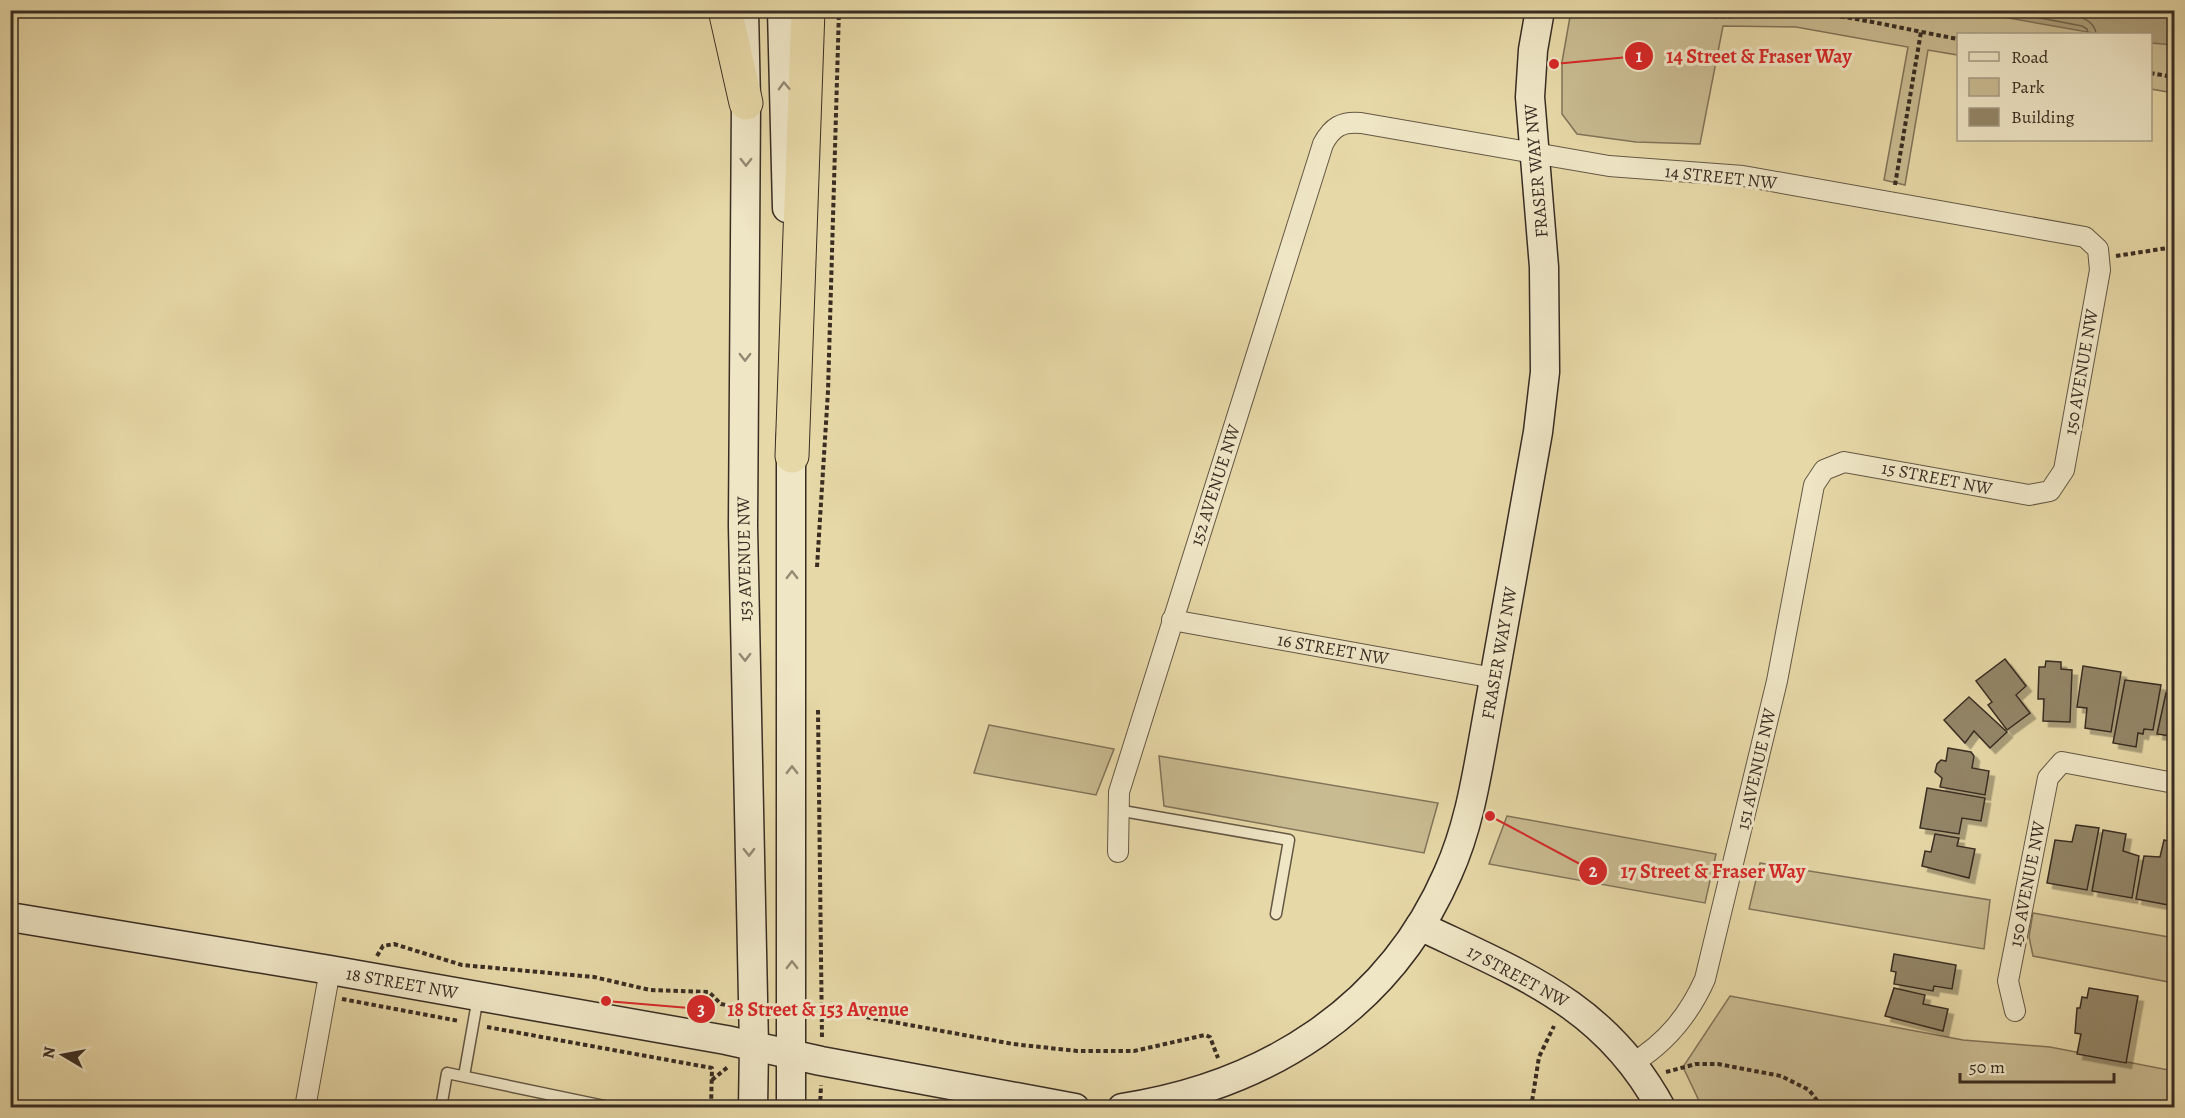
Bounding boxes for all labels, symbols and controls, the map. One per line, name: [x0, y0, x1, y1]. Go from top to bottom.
legend: [1957, 33, 2152, 141]
callout: 14 Street & Fraser Way: [1624, 37, 1863, 75]
text: 14 Street & Fraser Way: [1666, 43, 1852, 70]
text: 1: [1636, 44, 1643, 68]
text: Road: [2011, 45, 2049, 69]
text: Park: [2011, 75, 2045, 99]
one-way arrow: [777, 82, 790, 91]
street label: FRASER WAY NW: [1518, 103, 1554, 239]
text: Building: [2011, 105, 2075, 129]
one-way arrow: [740, 157, 752, 166]
street label: 14 STREET NW: [1664, 159, 1778, 195]
street label: 150 AVENUE NW: [2058, 307, 2104, 437]
one-way arrow: [738, 352, 751, 361]
street label: 152 AVENUE NW: [1184, 421, 1246, 549]
street label: 15 STREET NW: [1880, 456, 1995, 501]
street label: 153 AVENUE NW: [731, 496, 757, 622]
one-way arrow: [786, 571, 798, 580]
street label: FRASER WAY NW: [1476, 585, 1523, 721]
street label: 16 STREET NW: [1275, 627, 1391, 671]
one-way arrow: [739, 652, 751, 661]
street label: 151 AVENUE NW: [1730, 706, 1782, 832]
one-way arrow: [786, 766, 798, 775]
street label: 150 AVENUE NW: [2003, 819, 2051, 949]
one-way arrow: [743, 847, 755, 856]
callout: 17 Street & Fraser Way: [1578, 852, 1817, 890]
text: 17 Street & Fraser Way: [1621, 858, 1806, 885]
text: 2: [1589, 859, 1598, 883]
street label: 17 STREET NW: [1463, 939, 1573, 1013]
street label: 18 STREET NW: [344, 961, 460, 1005]
one-way arrow: [786, 961, 798, 970]
callout: 18 Street & 153 Avenue: [686, 990, 921, 1028]
text: 18 Street & 153 Avenue: [727, 996, 909, 1023]
text: 3: [697, 997, 705, 1021]
north arrow: [33, 1025, 93, 1085]
text: N: [37, 1045, 61, 1060]
scale bar: [1960, 1046, 2114, 1084]
text: 50 m: [1969, 1055, 2005, 1079]

